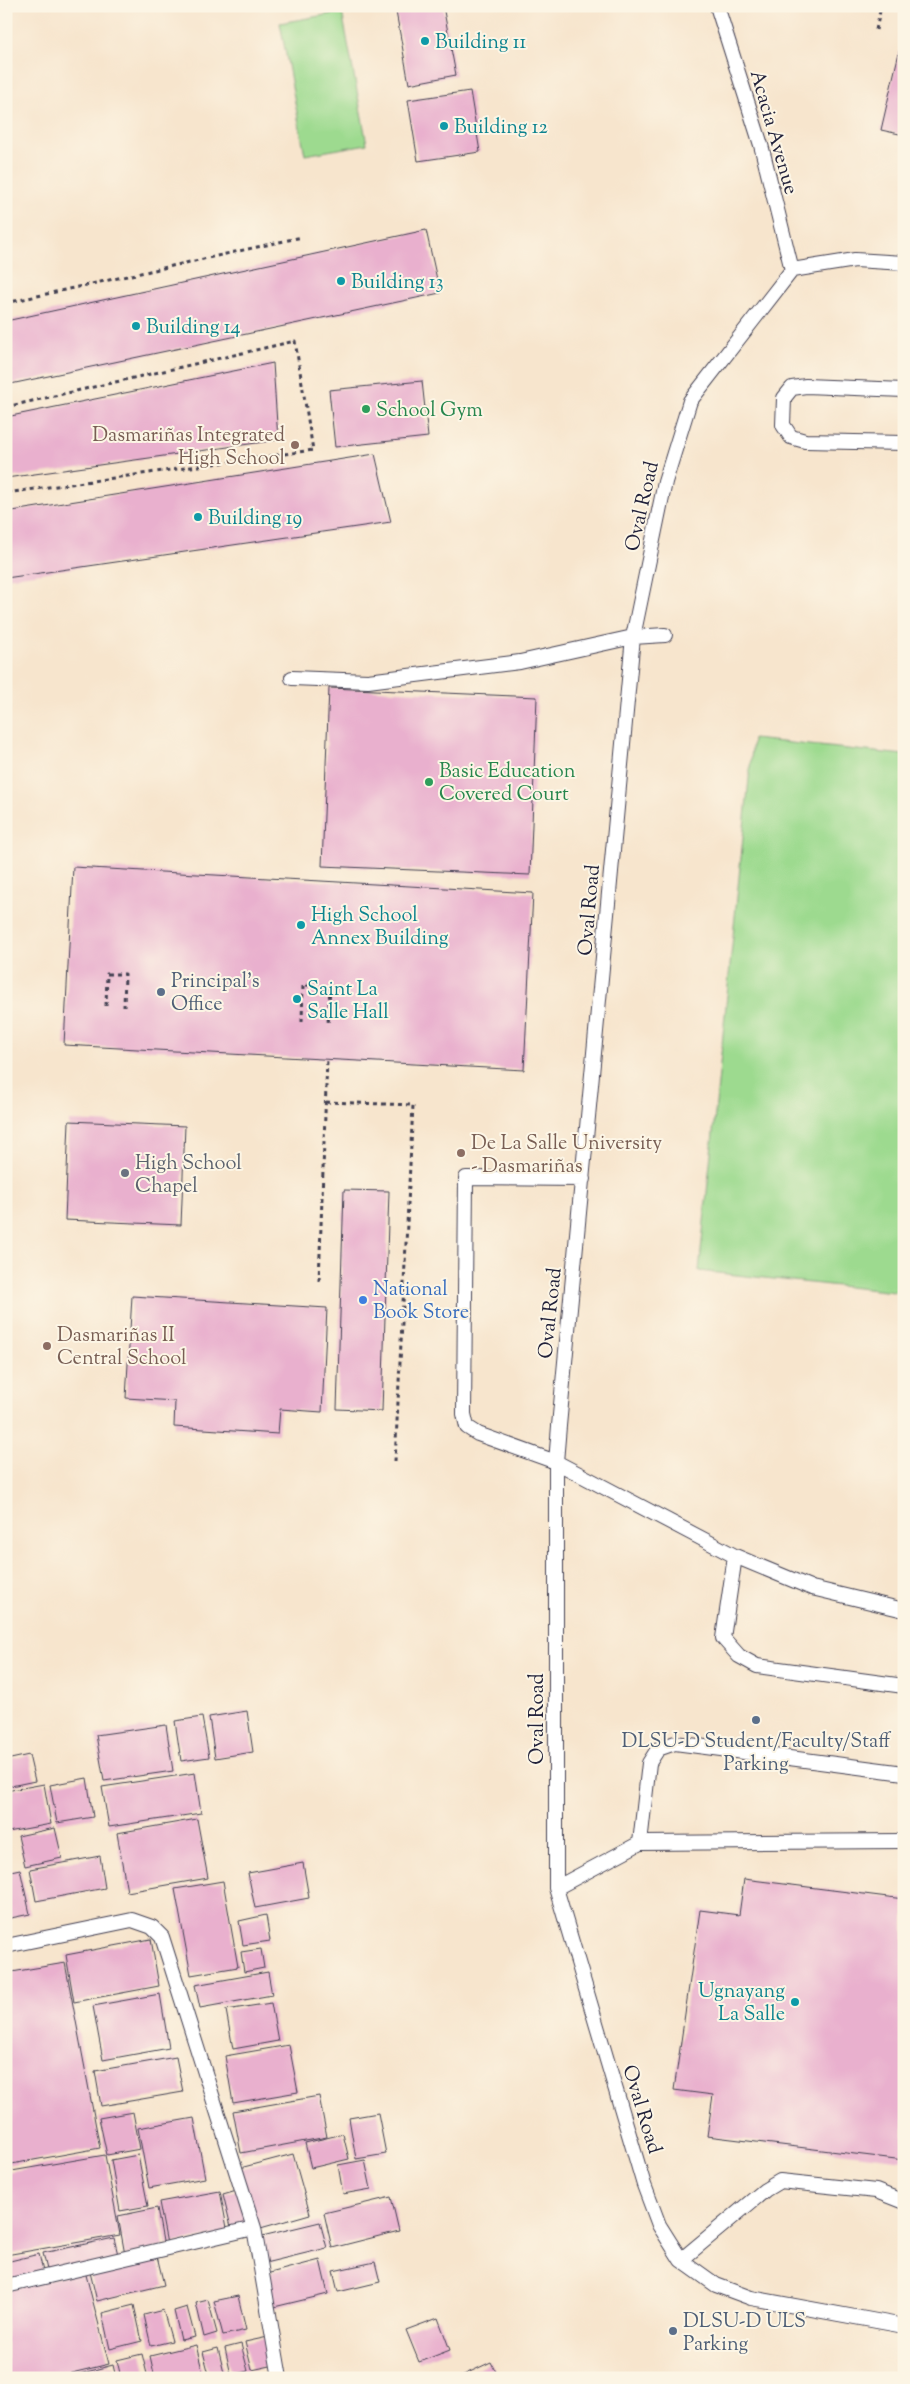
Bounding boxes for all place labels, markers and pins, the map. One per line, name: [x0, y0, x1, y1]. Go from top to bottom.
place label: Building 11: [435, 29, 527, 58]
marker: Building 11: [419, 35, 431, 47]
place label: Building 12: [454, 114, 548, 143]
marker: Building 12: [438, 120, 450, 132]
place label: Building 13: [351, 269, 444, 298]
marker: Building 13: [335, 275, 347, 287]
place label: Building 14: [146, 314, 241, 343]
marker: Building 14: [130, 320, 142, 332]
place label: School Gym: [376, 397, 483, 426]
marker: School Gym: [360, 403, 372, 415]
place label: Dasmariñas Integrated High School: [92, 422, 285, 474]
marker: Dasmariñas Integrated High School: [289, 439, 301, 451]
place label: Building 19: [208, 505, 302, 534]
marker: Building 19: [192, 511, 204, 523]
place label: Basic Education Covered Court: [439, 758, 576, 810]
marker: Basic Education Covered Court: [423, 776, 435, 788]
place label: High School Annex Building: [311, 902, 449, 954]
marker: High School Annex Building: [295, 919, 307, 931]
place label: Principal's Office: [171, 968, 260, 1020]
place label: Saint La Salle Hall: [307, 976, 389, 1028]
marker: Principal's Office: [155, 986, 167, 998]
marker: Saint La Salle Hall: [291, 993, 303, 1005]
place label: De La Salle University - Dasmariñas: [471, 1130, 662, 1182]
marker: De La Salle University - Dasmariñas: [455, 1147, 467, 1159]
place label: High School Chapel: [135, 1150, 242, 1202]
marker: High School Chapel: [119, 1167, 131, 1179]
place label: National Book Store: [373, 1276, 469, 1328]
marker: National Book Store: [357, 1294, 369, 1306]
place label: Dasmariñas II Central School: [57, 1322, 187, 1374]
marker: Dasmariñas II Central School: [41, 1340, 53, 1352]
marker: DLSU-D Student/Faculty/Staff Parking: [750, 1714, 762, 1726]
place label: DLSU-D Student/Faculty/Staff Parking: [622, 1728, 891, 1780]
place label: Ugnayang La Salle: [698, 1978, 785, 2030]
marker: Ugnayang La Salle: [789, 1996, 801, 2008]
place label: DLSU-D ULS Parking: [683, 2308, 806, 2360]
marker: DLSU-D ULS Parking: [667, 2325, 679, 2337]

